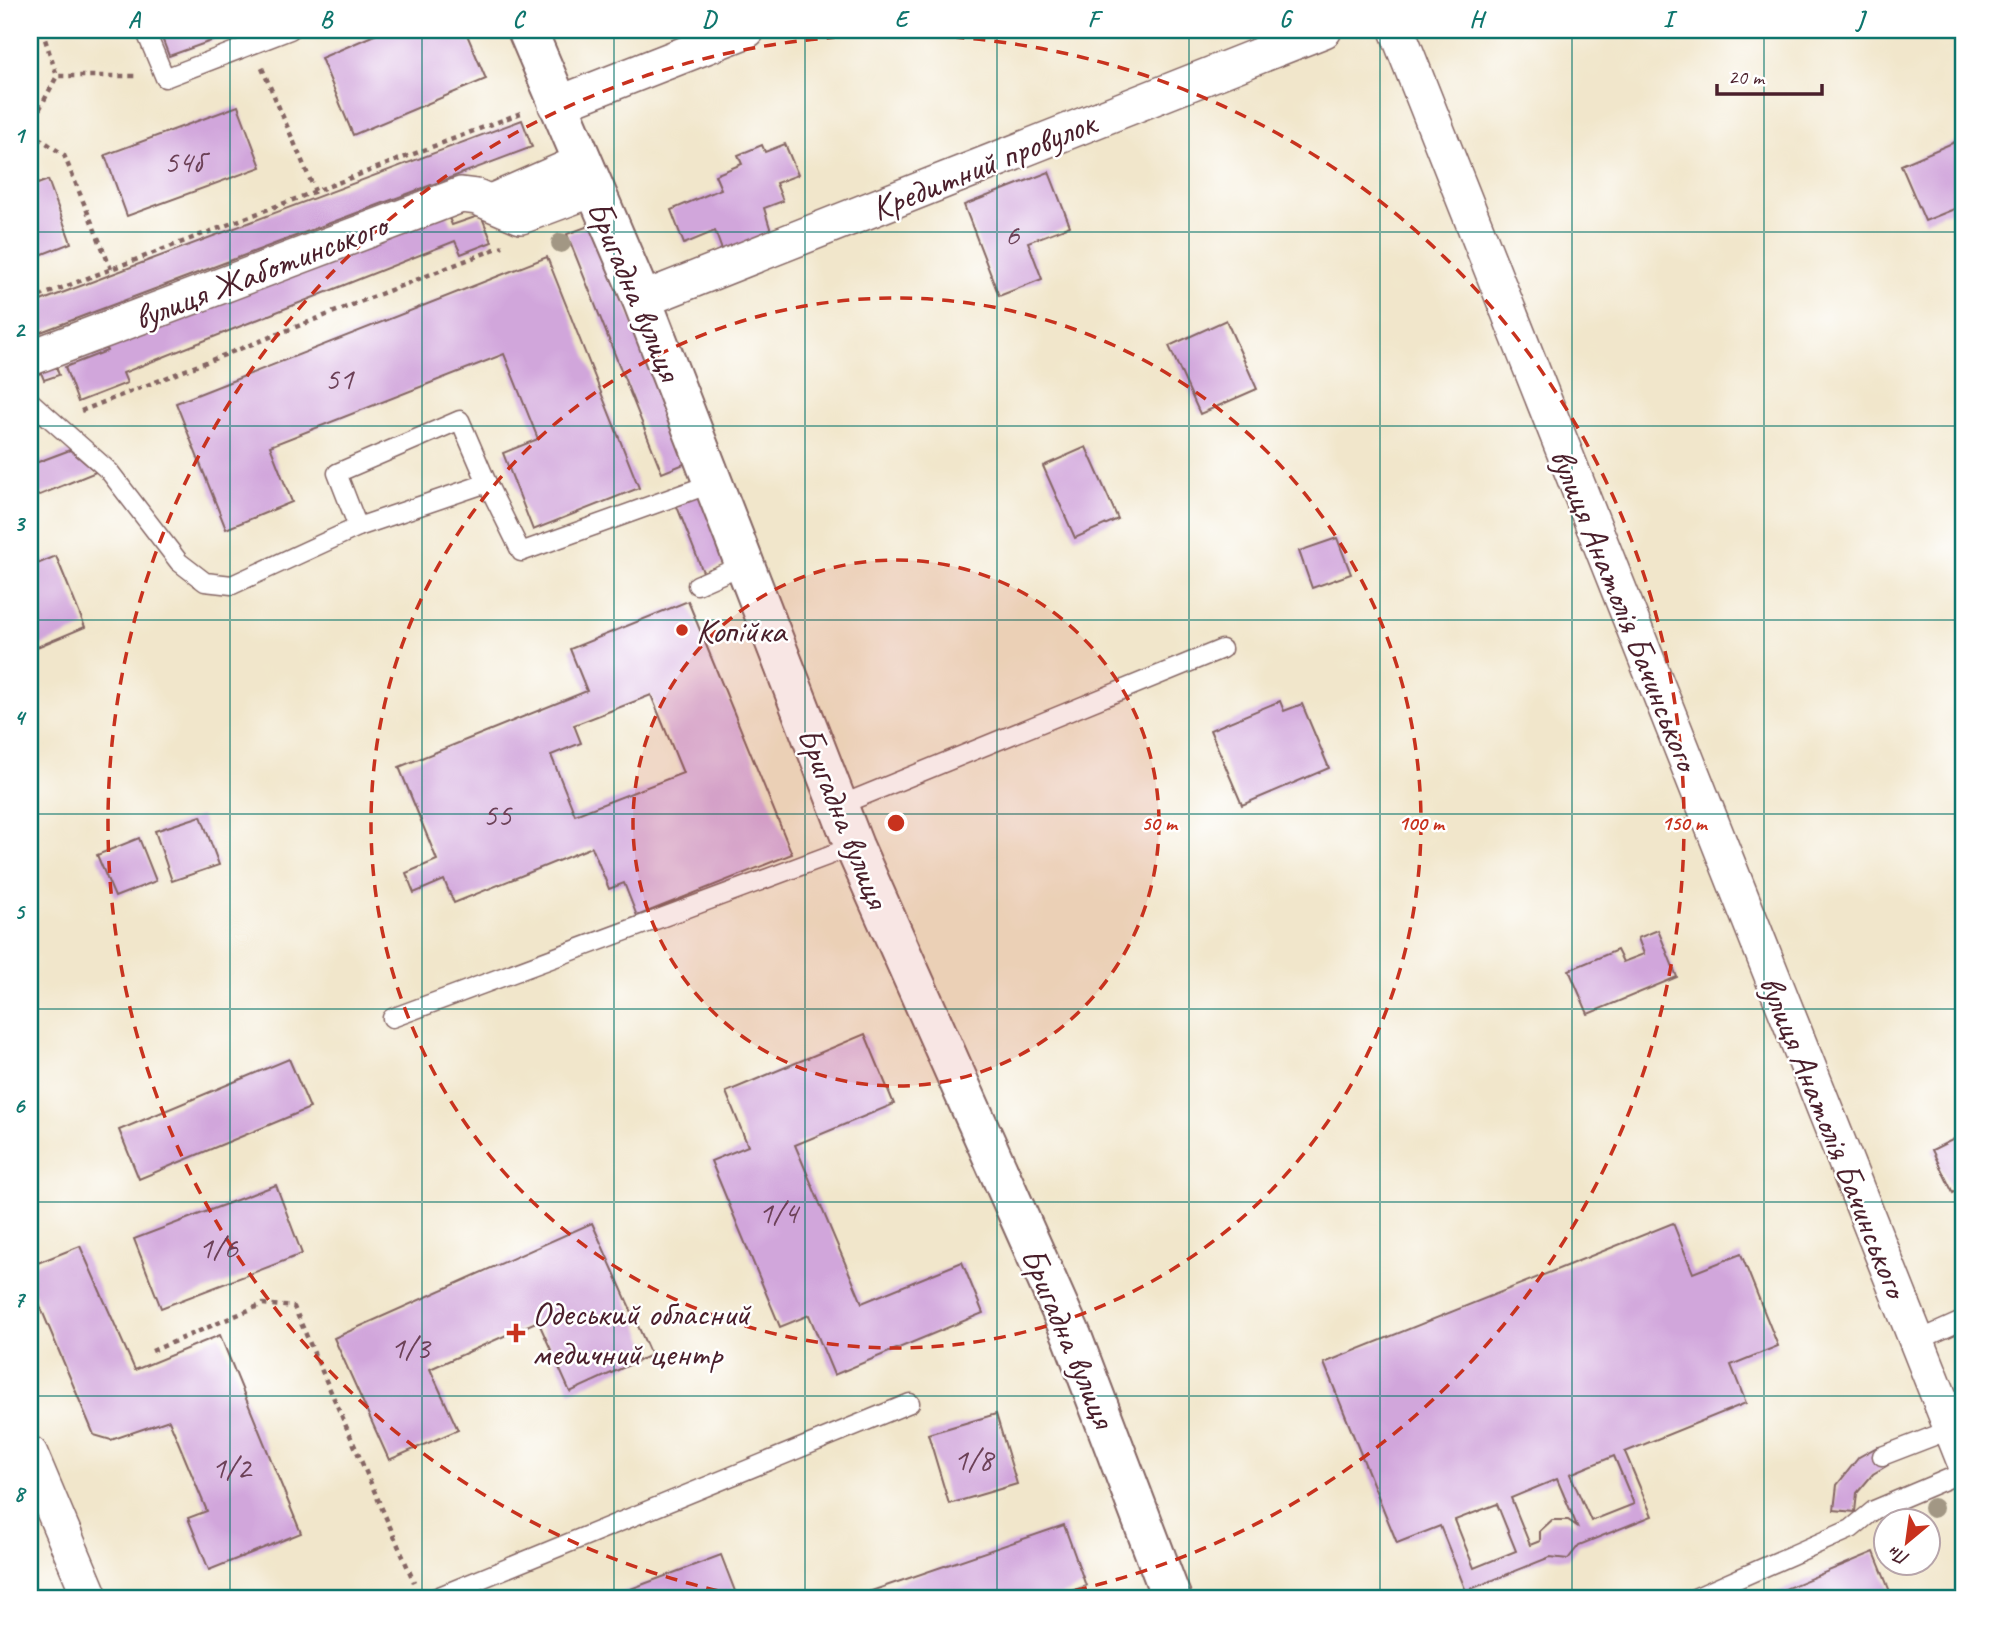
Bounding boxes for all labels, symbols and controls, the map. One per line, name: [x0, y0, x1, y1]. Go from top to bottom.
text: A: [128, 5, 142, 34]
text: B: [320, 5, 334, 34]
text: C: [513, 5, 527, 34]
text: D: [702, 5, 718, 34]
text: E: [895, 5, 911, 34]
text: F: [1088, 5, 1104, 34]
text: G: [1279, 5, 1294, 34]
text: H: [1469, 5, 1487, 34]
text: I: [1663, 5, 1678, 34]
text: J: [1854, 5, 1867, 34]
scale bar: [1717, 52, 1822, 96]
text: 20 m: [1728, 64, 1766, 90]
street label: Кредитний провулок: [865, 99, 1105, 231]
text: 1: [14, 121, 27, 150]
house number: 54б: [164, 141, 210, 182]
street label: Бригадна вулиця: [576, 193, 694, 390]
street label: вулиця Жаботинського: [127, 201, 396, 340]
house number: 6: [1005, 214, 1021, 255]
text: 2: [14, 315, 27, 344]
house number: 51: [325, 358, 355, 399]
street label: вулиця Анатолія Бачинського: [1539, 442, 1711, 780]
text: 3: [14, 509, 27, 538]
place label: Копійка: [696, 608, 789, 653]
marker: Копійка: [674, 622, 690, 638]
text: 4: [14, 703, 27, 732]
street label: Бригадна вулиця: [787, 720, 901, 917]
house number: 55: [483, 794, 513, 835]
text: 50 m: [1141, 810, 1179, 836]
text: 100 m: [1398, 810, 1446, 836]
text: 150 m: [1661, 810, 1709, 836]
centre of rings: [884, 811, 908, 835]
text: 5: [14, 897, 26, 926]
street label: вулиця Анатолія Бачинського: [1748, 969, 1920, 1307]
text: 6: [14, 1091, 27, 1120]
house number: 1/4: [758, 1192, 801, 1233]
house number: 1/6: [198, 1227, 239, 1268]
street label: Бригадна вулиця: [1010, 1240, 1128, 1437]
text: 7: [14, 1285, 27, 1314]
place label: Одеський обласний медичний центр: [532, 1291, 752, 1376]
marker: Одеський обласний медичний центр: [506, 1323, 526, 1343]
house number: 1/3: [390, 1327, 432, 1368]
house number: 1/8: [953, 1439, 995, 1480]
house number: 1/2: [211, 1447, 253, 1488]
text: 8: [14, 1479, 27, 1508]
north arrow: [1871, 1506, 1941, 1576]
text: Пн: [1883, 1540, 1914, 1571]

